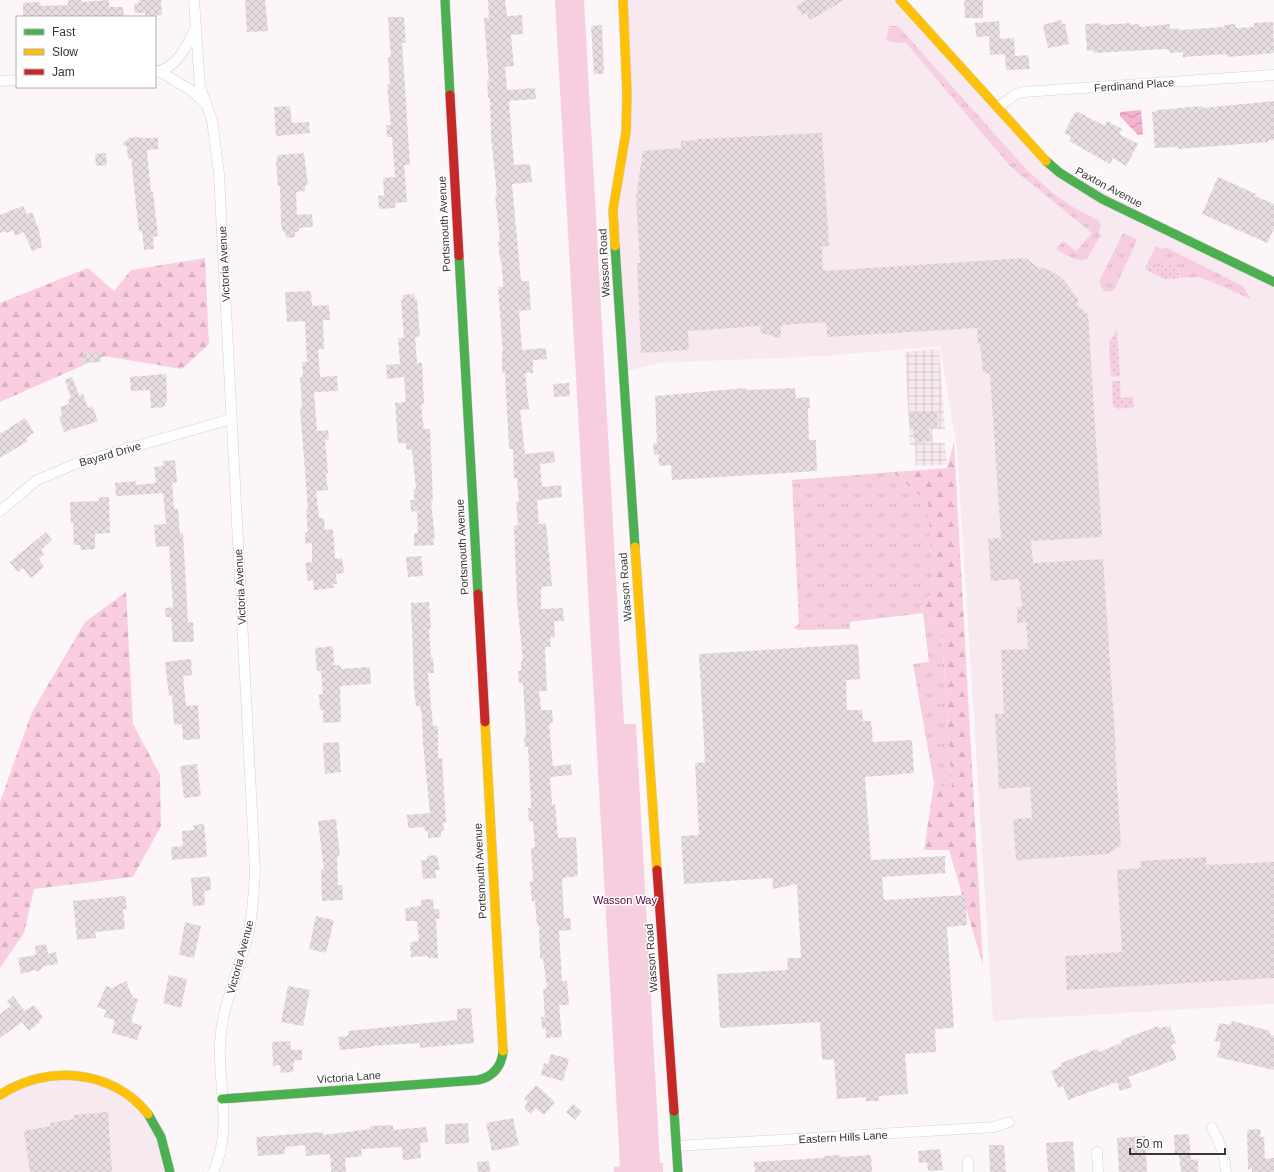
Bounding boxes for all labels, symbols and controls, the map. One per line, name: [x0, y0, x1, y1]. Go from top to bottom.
legend: [16, 16, 156, 88]
text: Fast: [52, 25, 76, 39]
text: Slow: [52, 45, 78, 59]
text: Jam: [52, 65, 75, 79]
street label: Ferdinand Place: [1094, 76, 1174, 94]
street label: Paxton Avenue: [1074, 164, 1144, 210]
street label: Portsmouth Avenue: [436, 176, 452, 272]
street label: Victoria Avenue: [216, 226, 232, 302]
street label: Wasson Road: [596, 228, 612, 298]
street label: Bayard Drive: [78, 439, 142, 469]
street label: Portsmouth Avenue: [454, 499, 470, 595]
street label: Victoria Avenue: [232, 549, 248, 625]
street label: Wasson Road: [617, 552, 633, 622]
street label: Portsmouth Avenue: [472, 823, 488, 919]
park label: Wasson Way: [593, 894, 657, 906]
street label: Victoria Avenue: [224, 919, 256, 995]
street label: Wasson Road: [643, 923, 659, 993]
street label: Victoria Lane: [317, 1069, 381, 1085]
street label: Eastern Hills Lane: [798, 1129, 888, 1145]
scale bar: [1130, 1130, 1225, 1156]
text: 50 m: [1136, 1137, 1163, 1151]

